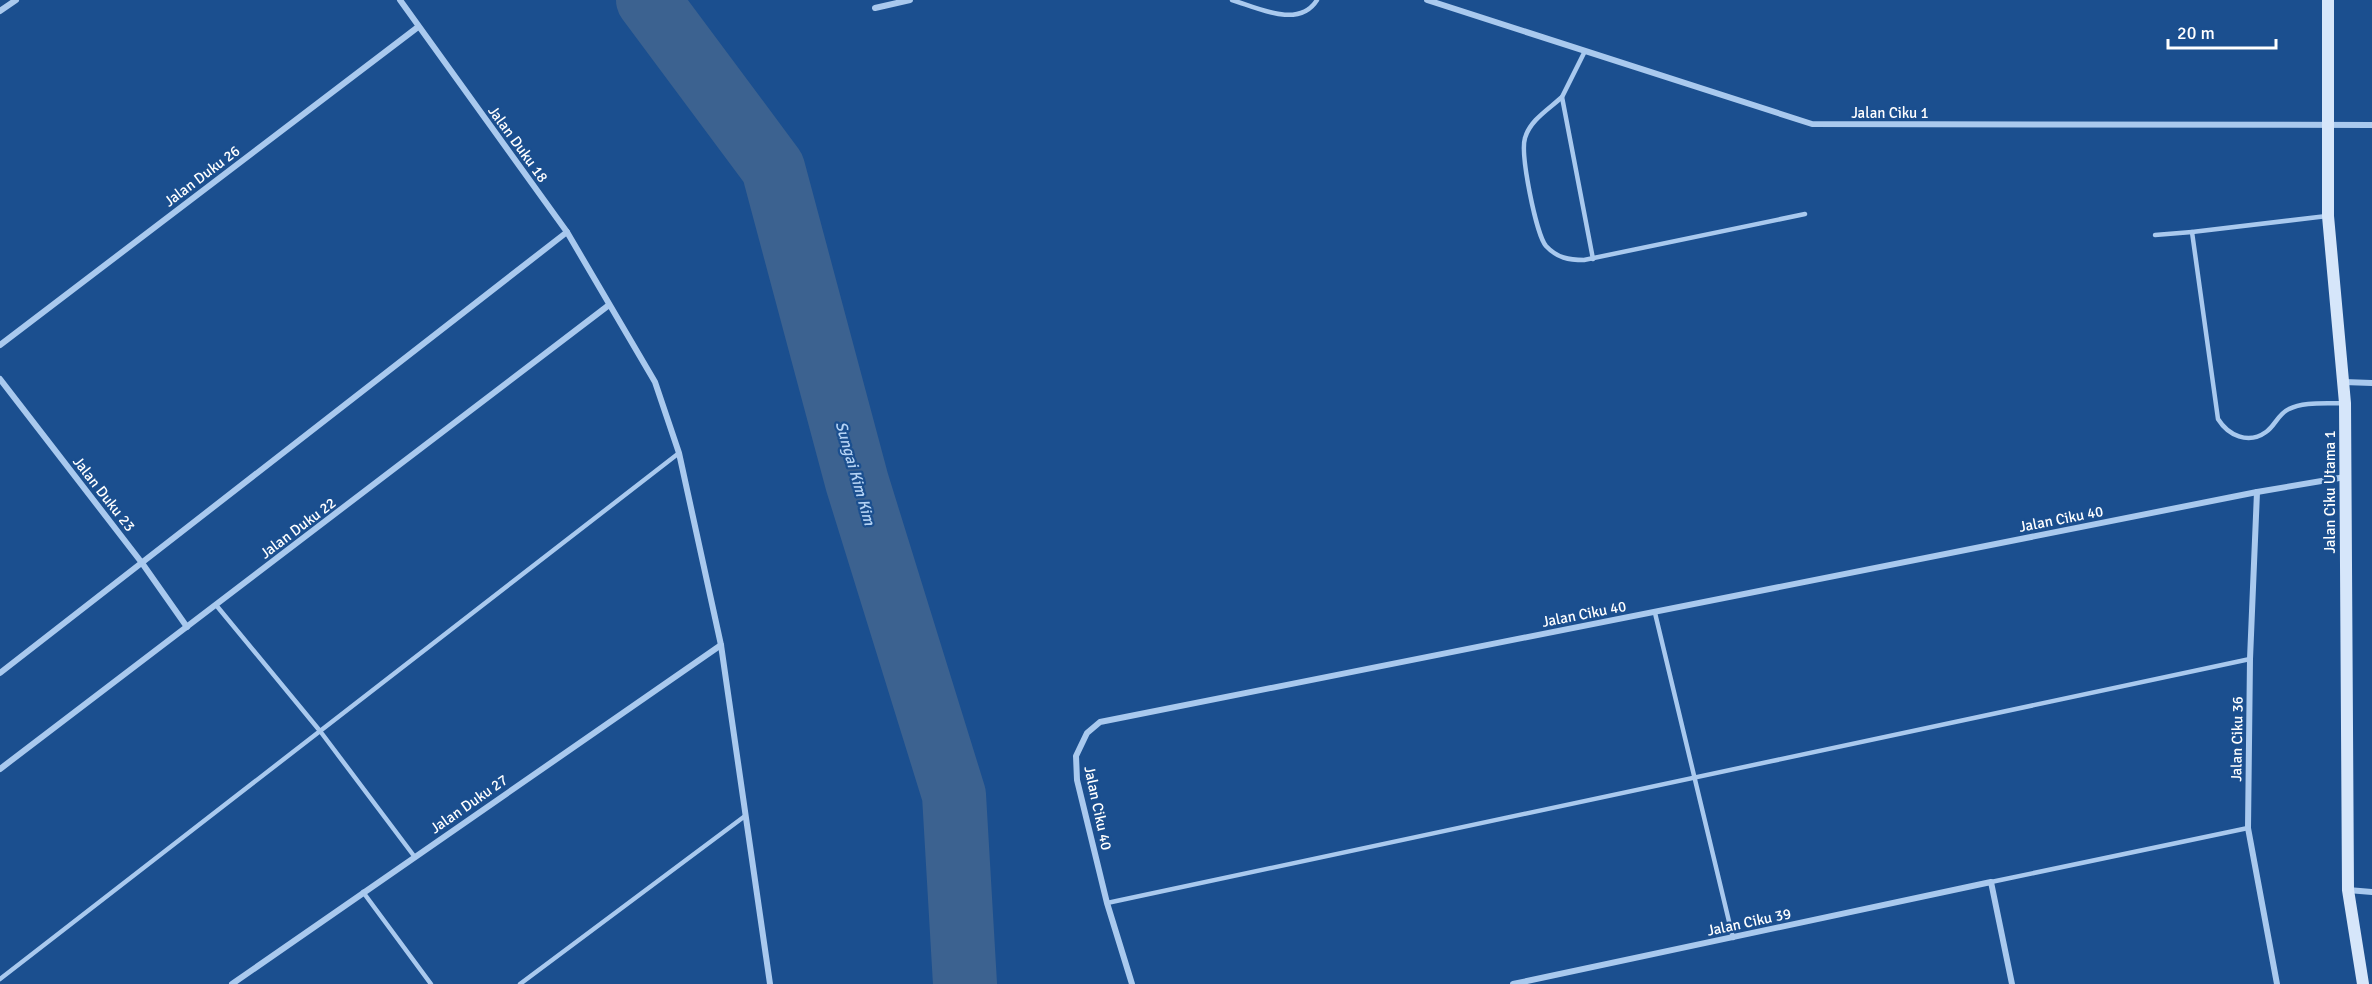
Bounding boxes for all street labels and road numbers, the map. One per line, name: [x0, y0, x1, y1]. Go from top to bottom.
street label: Jalan Duku 18: [484, 102, 552, 186]
street label: Jalan Ciku 1: [1851, 104, 1929, 122]
street label: Jalan Duku 26: [161, 142, 243, 210]
street label: Jalan Ciku Utama 1: [2321, 430, 2339, 554]
street label: Jalan Duku 23: [69, 453, 139, 535]
street label: Jalan Duku 22: [257, 494, 339, 562]
street label: Jalan Ciku 40: [2017, 502, 2105, 536]
street label: Jalan Ciku 40: [1540, 597, 1628, 631]
street label: Jalan Ciku 36: [2227, 696, 2247, 782]
street label: Jalan Ciku 40: [1080, 764, 1116, 852]
street label: Jalan Duku 27: [427, 771, 511, 837]
street label: Jalan Ciku 39: [1705, 904, 1793, 940]

